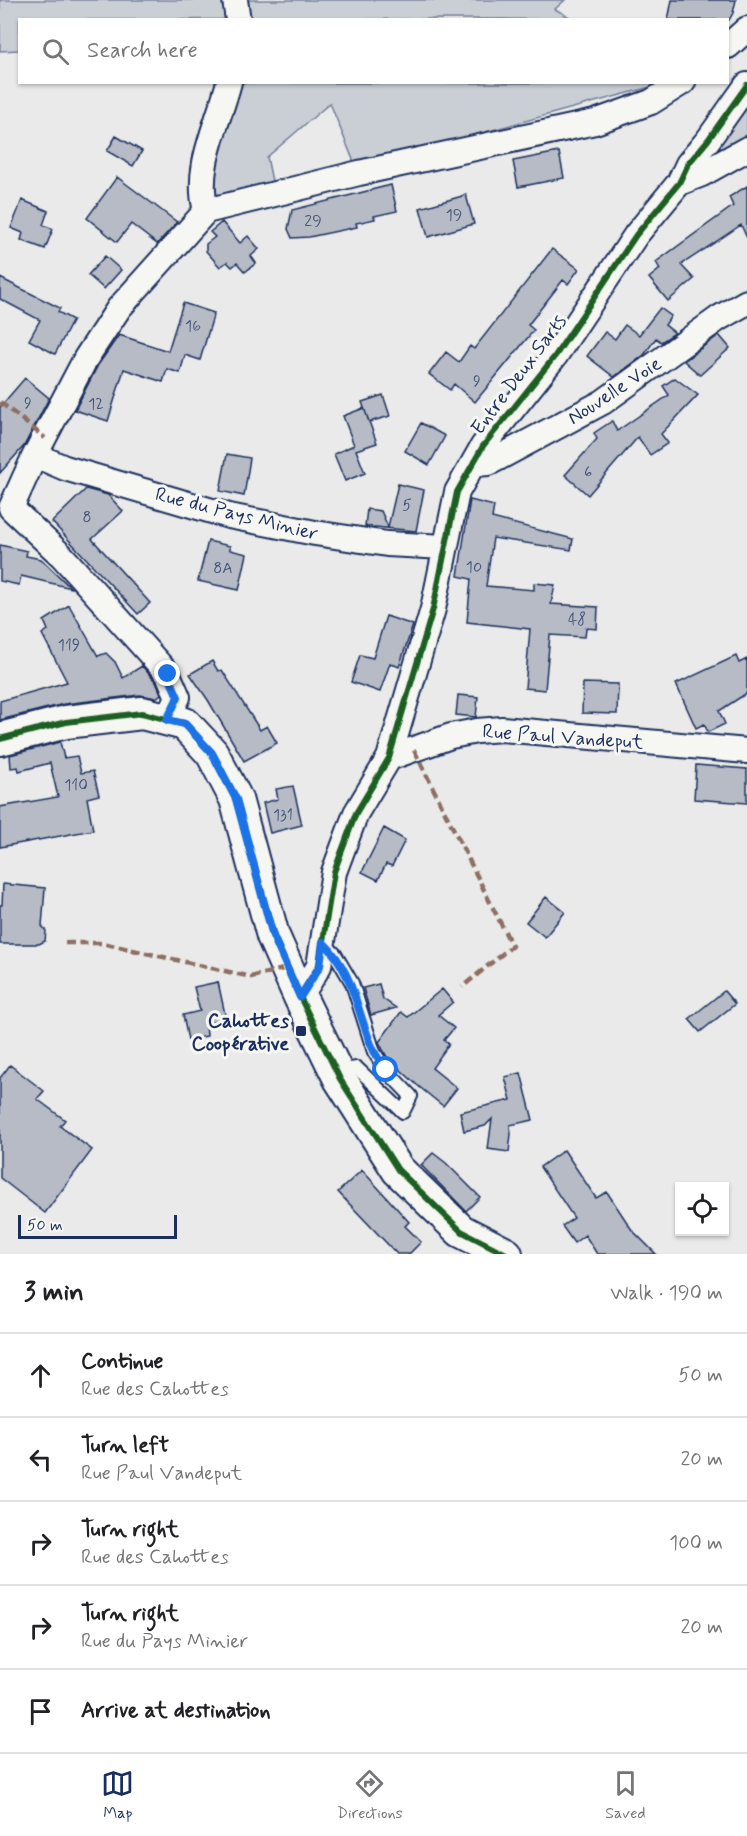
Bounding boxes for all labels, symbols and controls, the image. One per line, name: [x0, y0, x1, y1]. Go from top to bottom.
search box: [18, 18, 729, 84]
icon: search: [39, 35, 72, 68]
text: Search here: [87, 37, 198, 65]
house number: 19: [446, 205, 462, 226]
house number: 29: [304, 211, 322, 232]
street label: Entre Deux Sarts: [465, 309, 573, 441]
house number: 16: [185, 316, 201, 337]
street label: Nouvelle Voie: [563, 351, 667, 432]
house number: 9: [473, 371, 481, 392]
house number: 9: [24, 393, 32, 414]
house number: 12: [88, 394, 104, 415]
house number: 6: [584, 462, 592, 483]
street label: Rue du Pays Minier: [152, 481, 321, 548]
house number: 5: [402, 495, 412, 516]
house number: 8: [82, 507, 92, 528]
house number: 10: [466, 557, 482, 578]
house number: 8A: [213, 558, 233, 579]
house number: 48: [568, 609, 586, 630]
house number: 119: [58, 635, 80, 656]
route end: [154, 660, 180, 686]
street label: Rue Paul Vandeput: [481, 718, 645, 757]
house number: 110: [64, 775, 88, 796]
house number: 131: [273, 805, 293, 826]
place label: Cahottes Coopérative: [191, 1008, 289, 1058]
marker: Cahottes Coopérative: [294, 1024, 308, 1038]
route start: [372, 1056, 398, 1082]
map controls: [675, 1182, 729, 1236]
button: locate: [675, 1182, 729, 1236]
scale bar: [18, 1212, 177, 1240]
text: 50 m: [27, 1215, 63, 1236]
text: 3 min: [24, 1276, 84, 1310]
text: Walk · 190 m: [610, 1280, 723, 1307]
text: Continue: [81, 1348, 163, 1376]
icon: ahead: [24, 1359, 57, 1392]
text: 50 m: [678, 1362, 723, 1389]
text: Rue des Cahottes: [81, 1376, 229, 1403]
text: Turn left: [81, 1432, 169, 1460]
icon: left: [24, 1443, 57, 1476]
text: 20 m: [680, 1446, 723, 1473]
text: Rue Paul Vandeput: [81, 1460, 242, 1487]
text: Turn right: [81, 1516, 179, 1544]
icon: right: [24, 1527, 57, 1560]
text: 100 m: [669, 1530, 723, 1557]
text: Rue des Cahottes: [81, 1544, 229, 1571]
text: Turn right: [81, 1600, 179, 1628]
icon: right: [24, 1611, 57, 1644]
text: 20 m: [680, 1614, 723, 1641]
text: Rue du Pays Minier: [81, 1628, 248, 1655]
icon: arrive: [24, 1695, 57, 1728]
text: Arrive at destination: [81, 1697, 271, 1725]
tab: Map: [101, 1767, 134, 1824]
tab: Directions: [337, 1767, 403, 1824]
tab: Saved: [605, 1767, 646, 1824]

